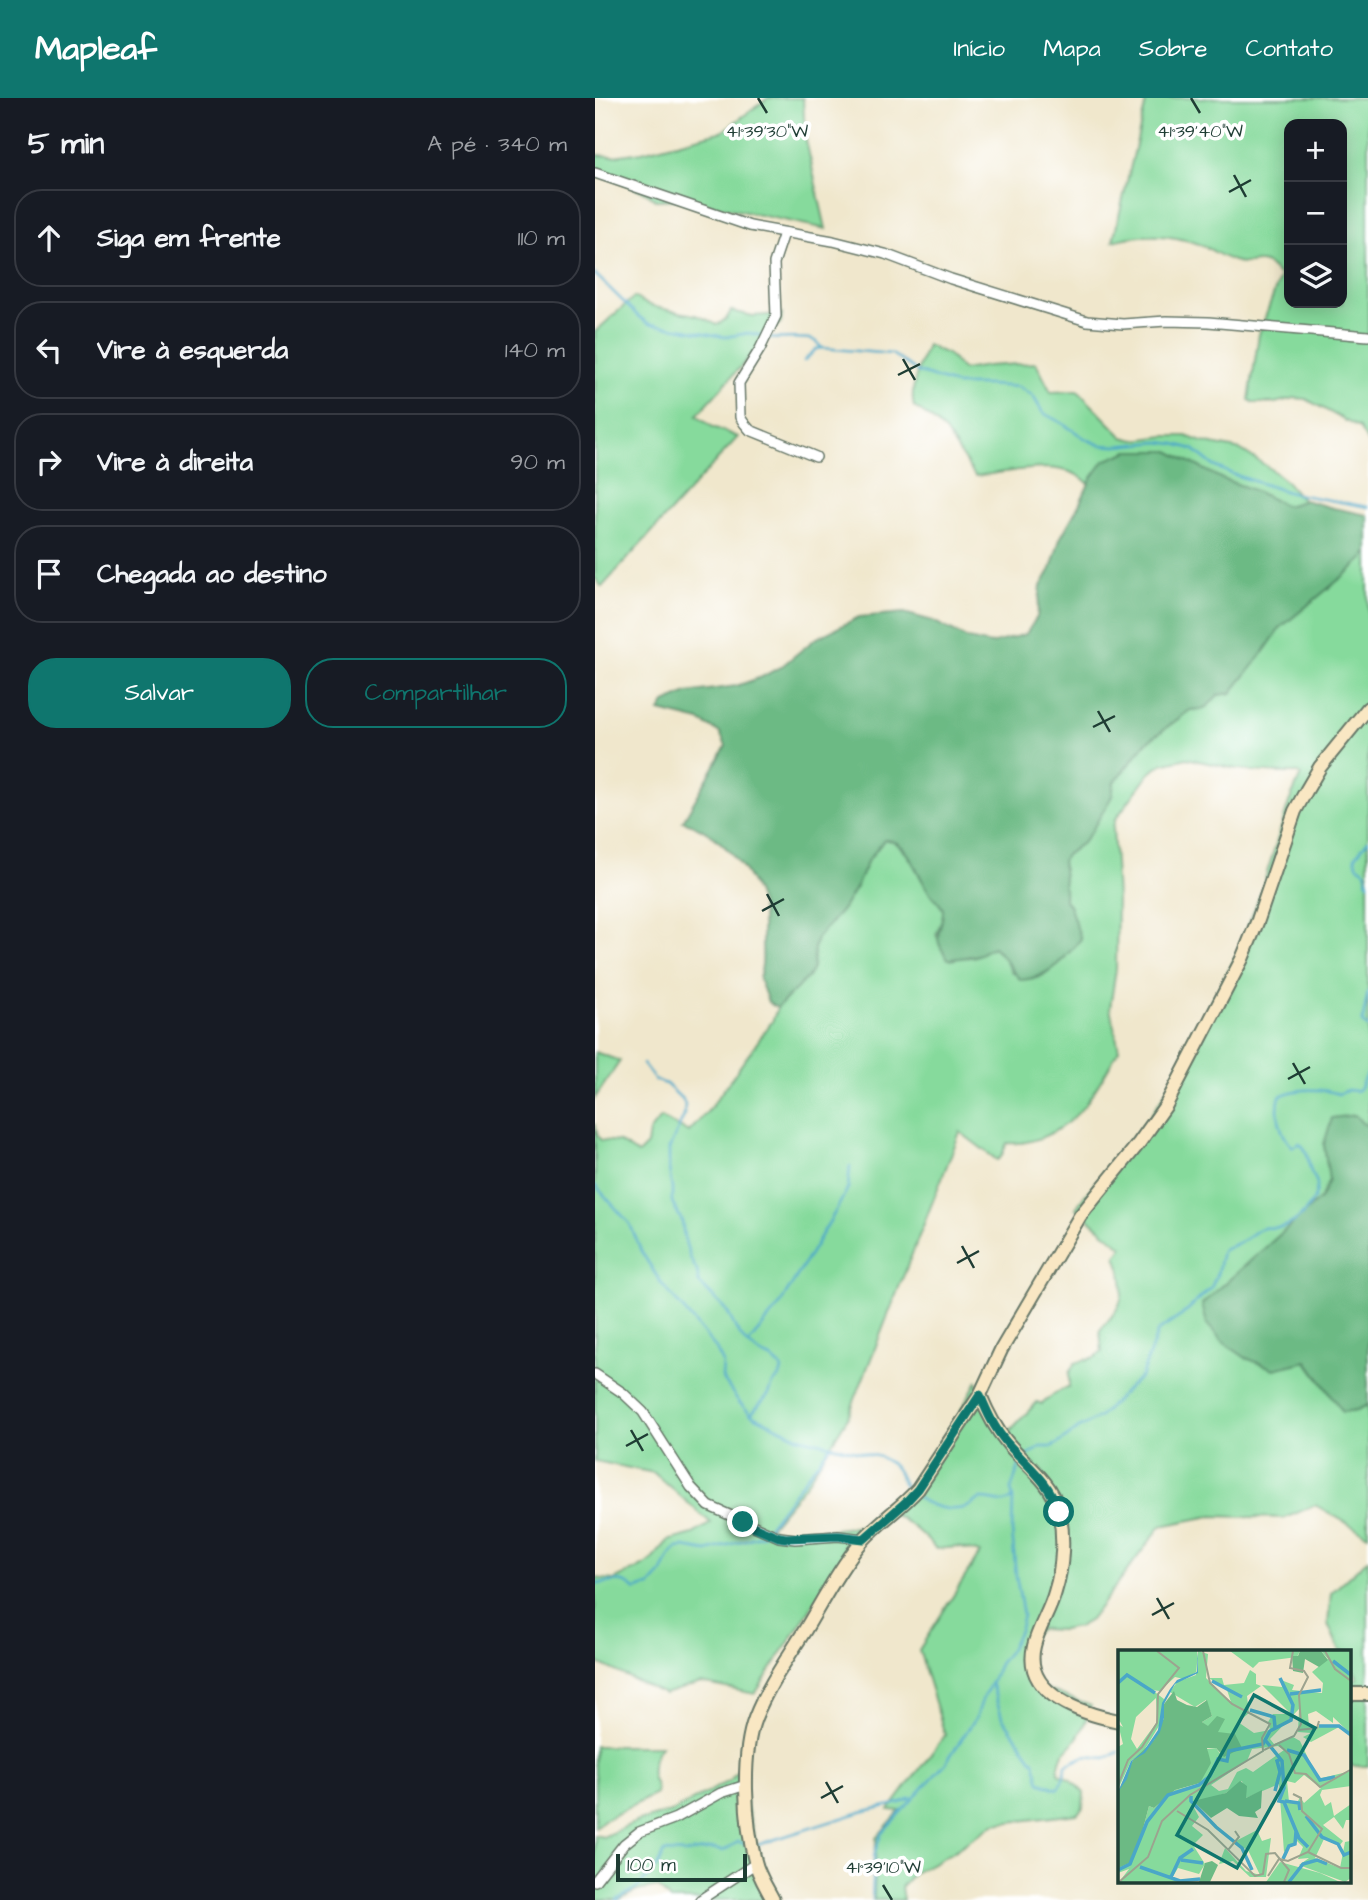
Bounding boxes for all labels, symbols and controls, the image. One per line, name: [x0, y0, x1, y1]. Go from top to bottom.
text: Mapleaf: [35, 26, 157, 72]
text: Início: [954, 32, 1005, 66]
text: Mapa: [1043, 32, 1101, 66]
text: Sobre: [1139, 32, 1207, 66]
text: Contato: [1245, 32, 1333, 66]
text: 41°39'30"W: [726, 119, 808, 144]
text: 41°39'40"W: [1157, 119, 1243, 144]
map controls: [1284, 119, 1347, 308]
button: +: [1284, 119, 1347, 182]
text: 5 min: [28, 123, 104, 165]
text: A pé · 340 m: [427, 128, 567, 160]
button: −: [1284, 182, 1347, 245]
icon: ahead: [30, 219, 68, 257]
text: Siga em frente: [97, 220, 281, 256]
text: 110 m: [517, 222, 565, 254]
button: layers: [1284, 245, 1347, 308]
icon: left: [30, 331, 68, 369]
text: Vire à esquerda: [97, 332, 288, 368]
text: 140 m: [505, 334, 565, 366]
icon: right: [30, 443, 68, 481]
text: Vire à direita: [97, 444, 253, 480]
text: 90 m: [510, 446, 565, 478]
icon: arrive: [30, 555, 68, 593]
text: Chegada ao destino: [97, 556, 327, 592]
button: Salvar: [28, 658, 291, 728]
button: Compartilhar: [305, 658, 567, 728]
route start: [1043, 1496, 1074, 1527]
route end: [727, 1506, 758, 1537]
inset map: [1118, 1650, 1350, 1882]
scale bar: [616, 1851, 747, 1883]
text: 100 m: [627, 1852, 676, 1879]
text: 41°39'10"W: [845, 1855, 921, 1880]

